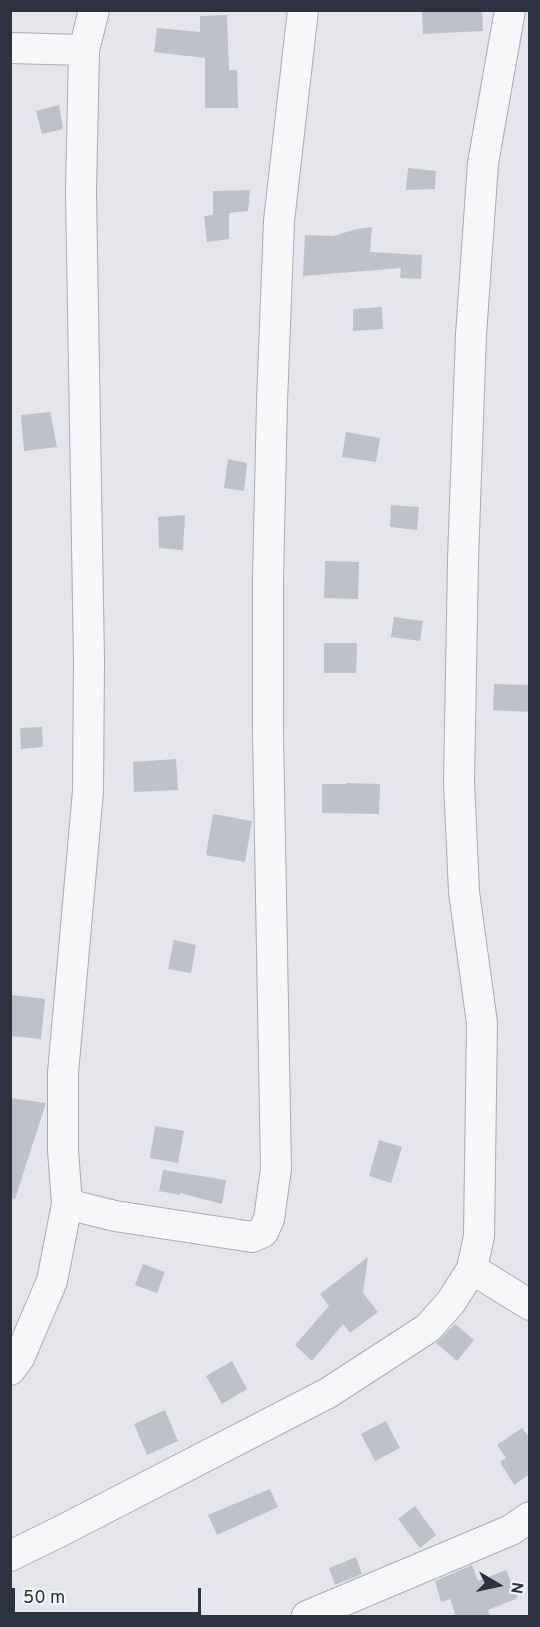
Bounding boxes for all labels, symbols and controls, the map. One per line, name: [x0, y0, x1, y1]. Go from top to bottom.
north arrow: [468, 1555, 528, 1615]
scale bar: [15, 1576, 204, 1614]
text: N: [505, 1581, 527, 1595]
text: 50 m: [23, 1587, 65, 1610]

